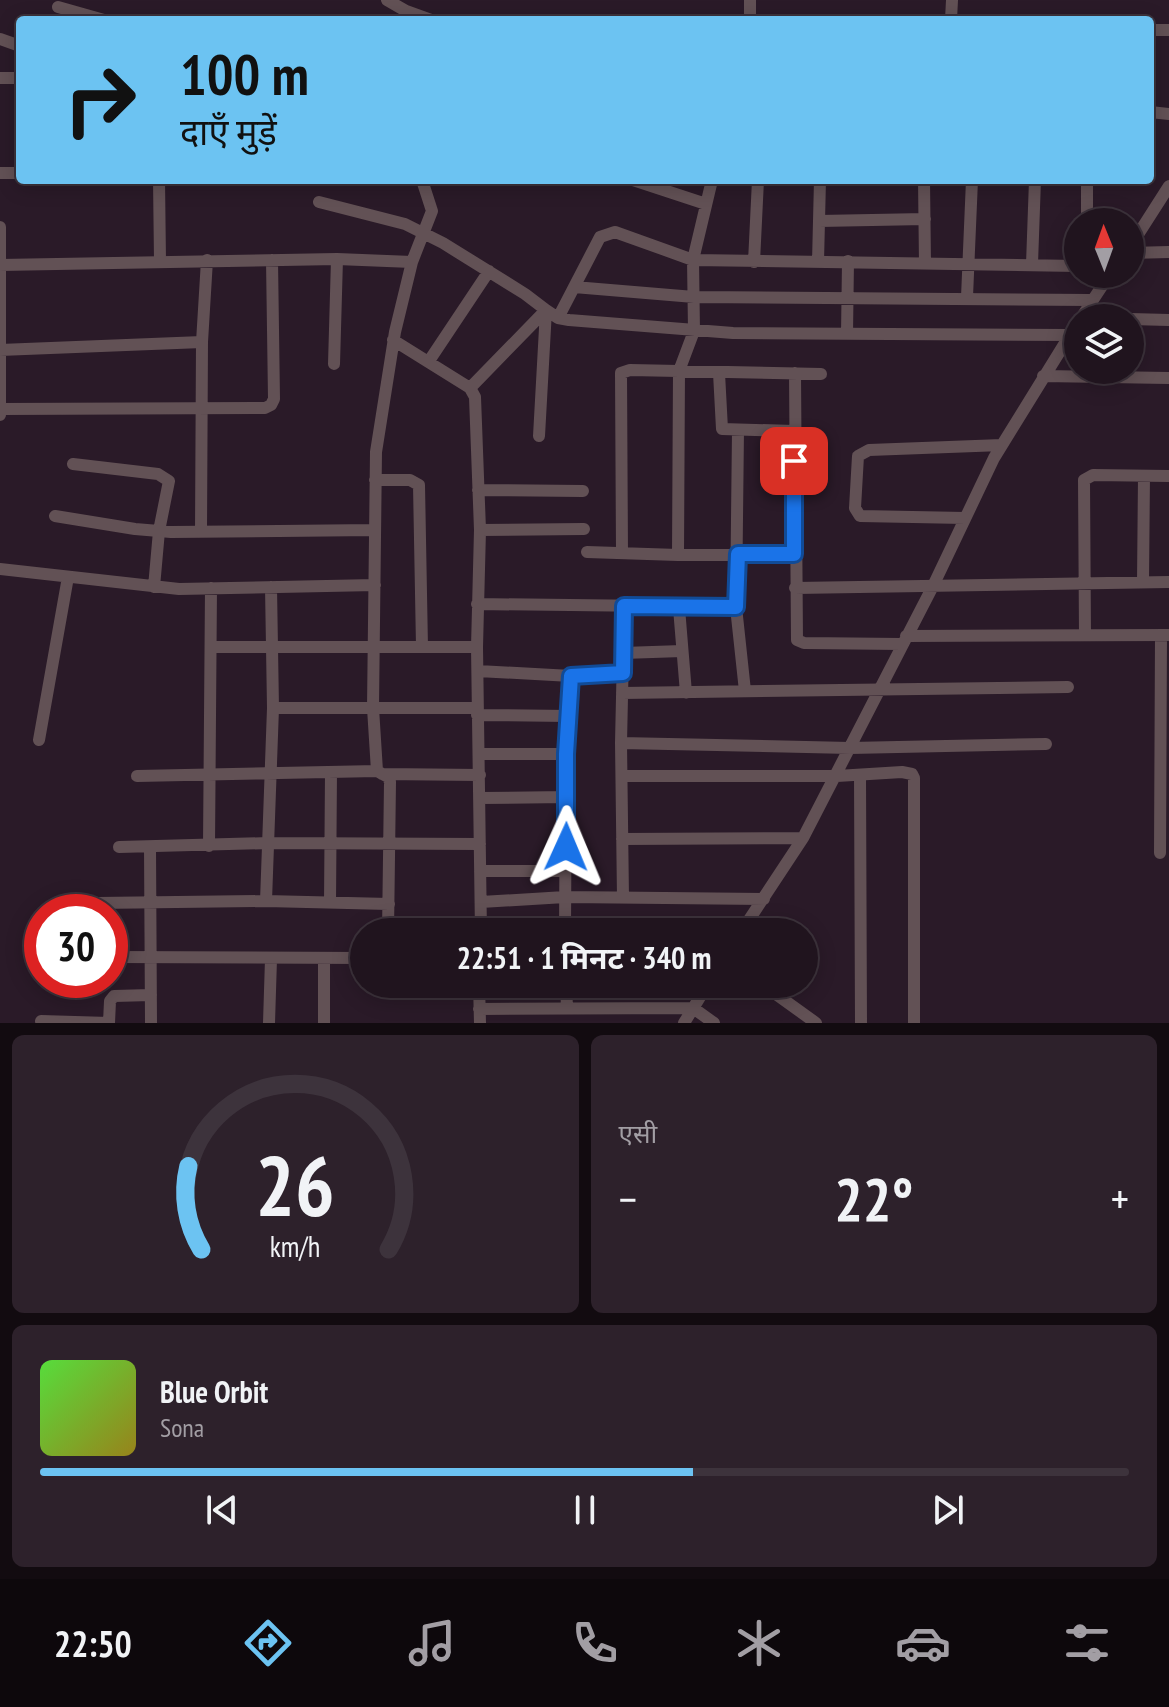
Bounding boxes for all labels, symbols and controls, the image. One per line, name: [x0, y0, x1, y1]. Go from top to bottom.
text: 100 m: [180, 38, 309, 110]
icon: right: [48, 48, 152, 152]
text: दाएँ मुड़ें: [180, 108, 277, 155]
north arrow: [1064, 208, 1144, 288]
map controls: [1064, 208, 1144, 384]
button: layers: [1064, 304, 1144, 384]
pin: [760, 427, 828, 495]
icon: arrive: [772, 439, 816, 483]
position arrow: [524, 805, 608, 889]
speed limit sign: 30: [24, 894, 128, 998]
text: 22:51 · 1 मिनट · 340 m: [457, 938, 711, 977]
text: एसी: [619, 1117, 657, 1150]
text: 26: [255, 1131, 335, 1239]
text: 22°: [834, 1160, 913, 1238]
text: −: [619, 1170, 637, 1227]
text: +: [1111, 1170, 1129, 1227]
text: km/h: [270, 1228, 321, 1265]
text: Blue Orbit: [160, 1372, 268, 1411]
text: Sona: [160, 1411, 204, 1444]
icon: previous: [200, 1488, 244, 1532]
icon: pause: [563, 1488, 607, 1532]
icon: next: [926, 1488, 970, 1532]
icon: directions: [240, 1615, 296, 1671]
icon: music: [404, 1615, 460, 1671]
icon: phone: [567, 1615, 623, 1671]
icon: climate: [731, 1615, 787, 1671]
icon: car: [895, 1615, 951, 1671]
icon: filters: [1059, 1615, 1115, 1671]
text: 22:50: [54, 1620, 132, 1667]

